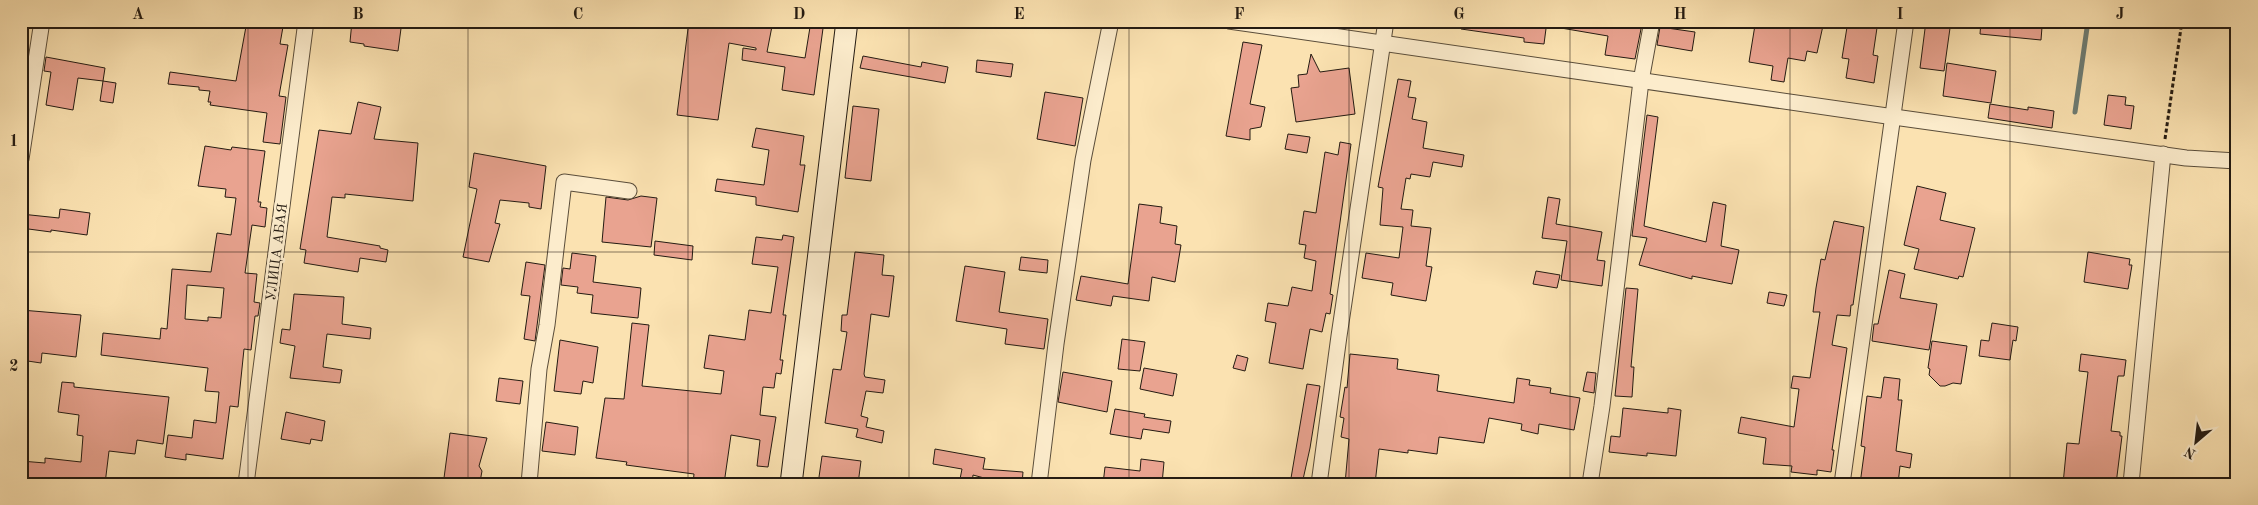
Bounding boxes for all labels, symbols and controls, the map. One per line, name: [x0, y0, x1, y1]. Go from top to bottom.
text: A: [132, 7, 144, 23]
text: B: [352, 7, 364, 23]
text: C: [573, 7, 583, 23]
text: D: [793, 7, 805, 23]
text: E: [1013, 7, 1025, 23]
text: F: [1234, 7, 1245, 23]
text: G: [1453, 7, 1465, 23]
text: H: [1673, 7, 1687, 23]
text: I: [1896, 7, 1904, 23]
text: J: [2116, 7, 2125, 23]
text: 1: [9, 134, 19, 150]
street label: УЛИЦА АБАЯ: [264, 202, 290, 302]
text: 2: [9, 359, 19, 375]
north arrow: [2170, 418, 2220, 468]
text: N: [2182, 444, 2198, 461]

